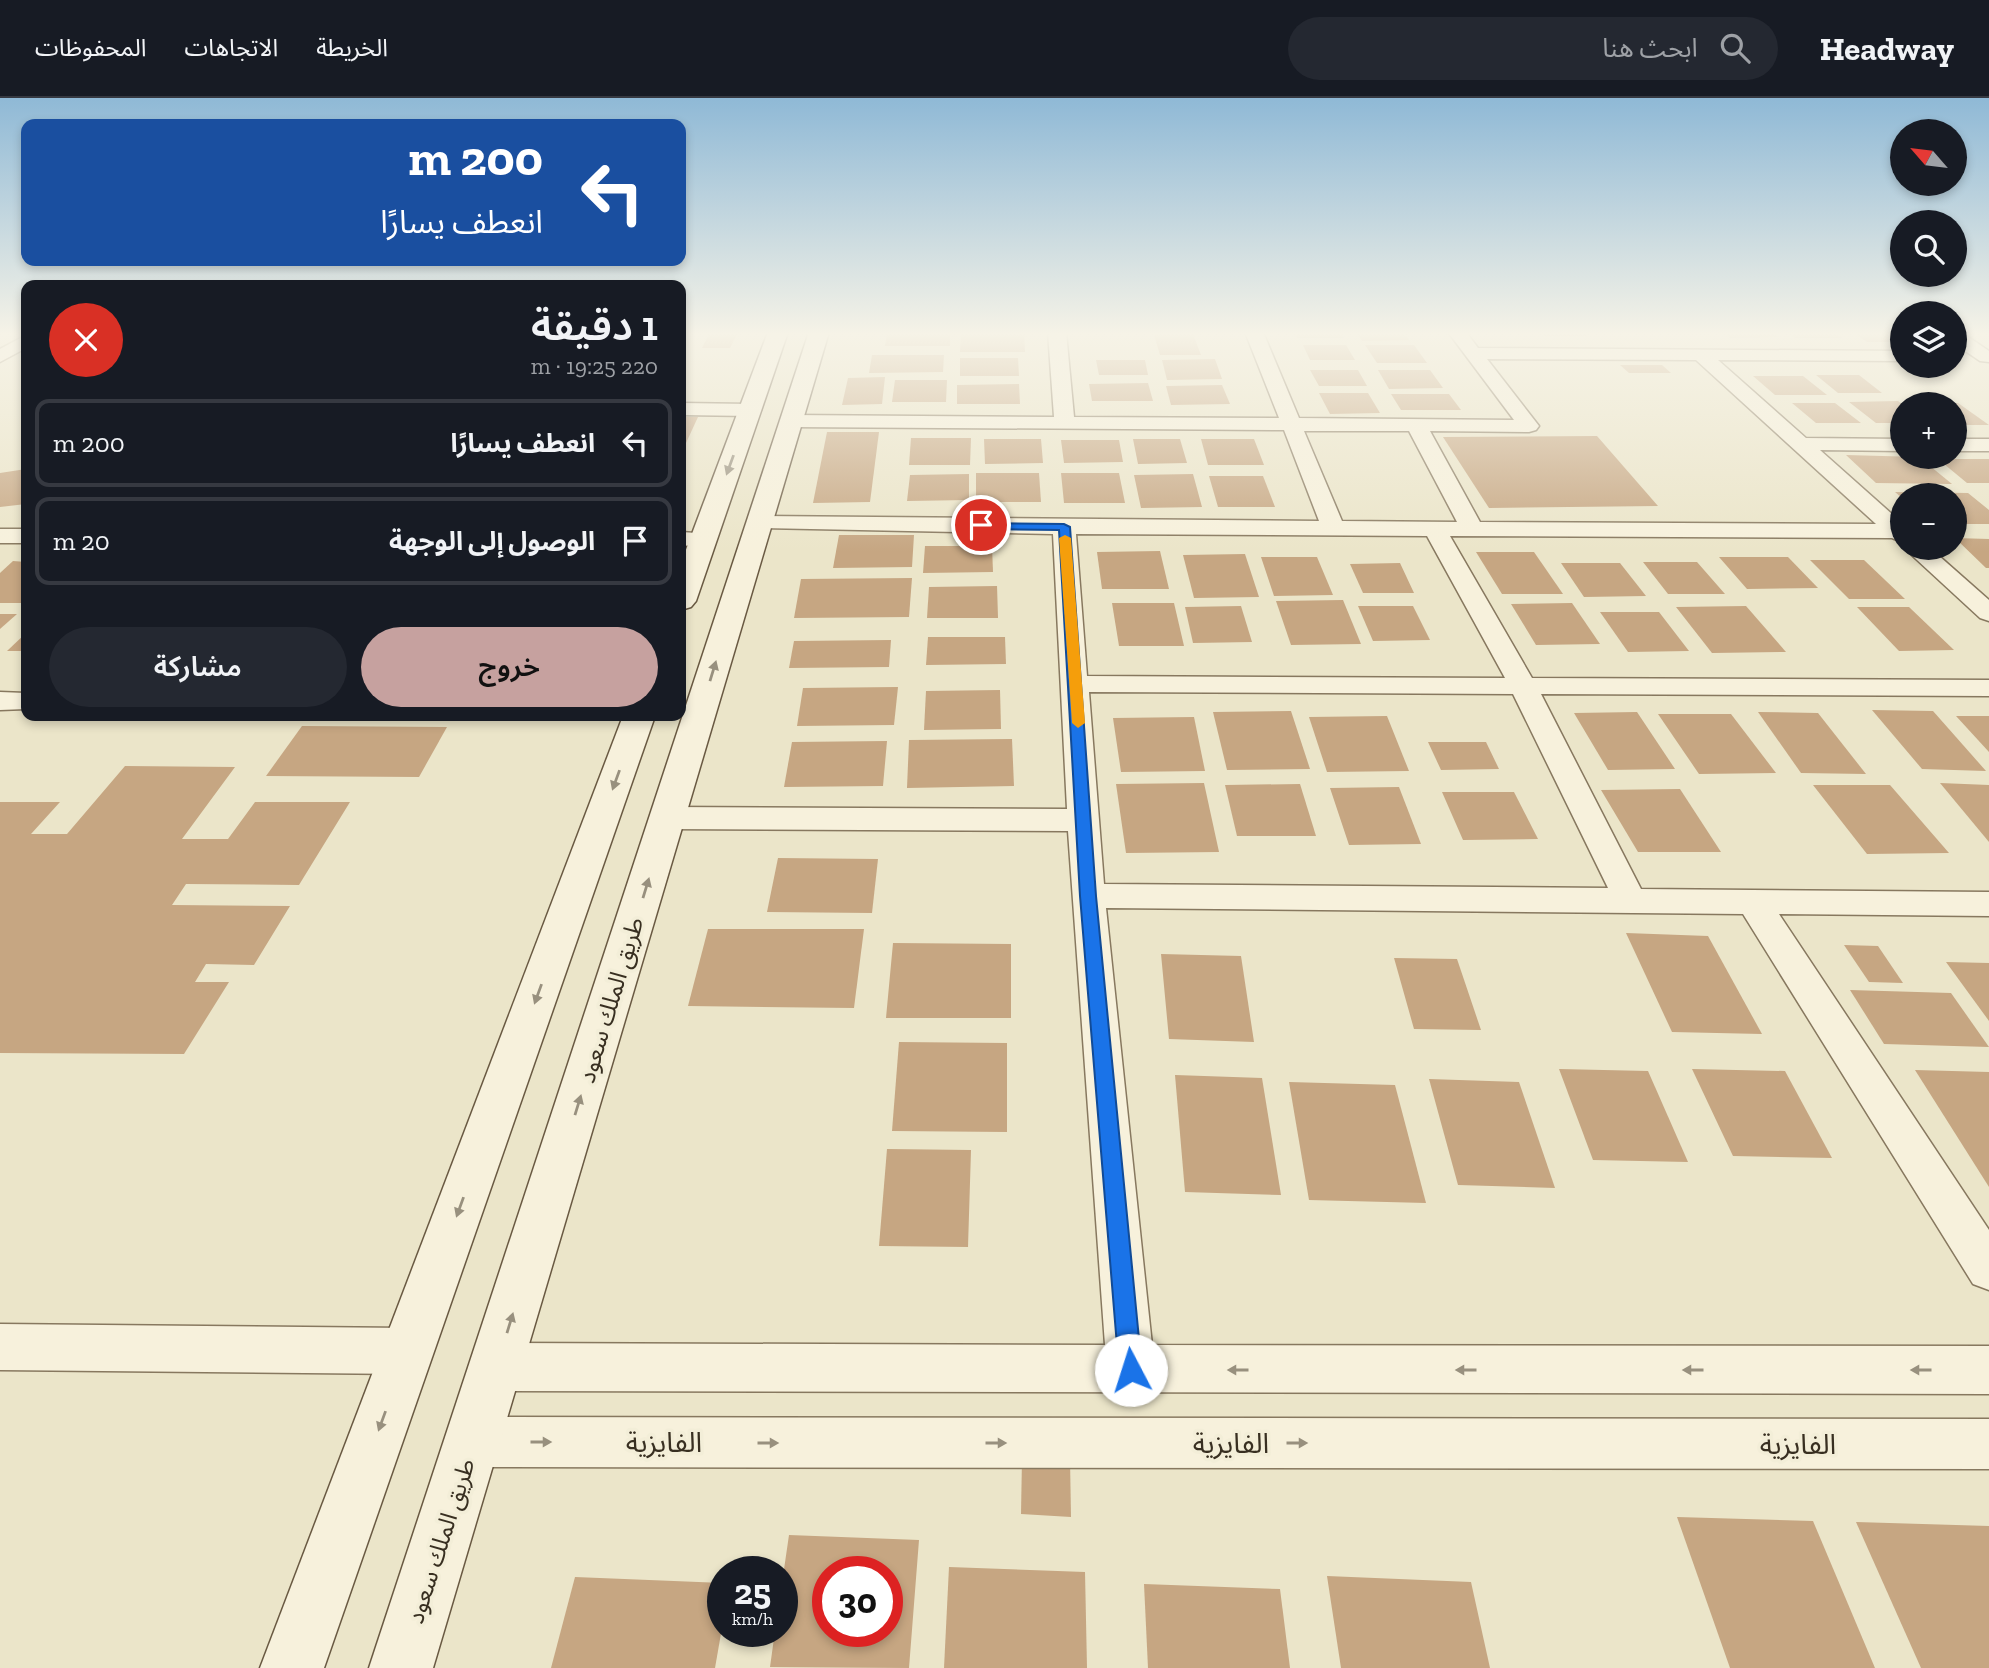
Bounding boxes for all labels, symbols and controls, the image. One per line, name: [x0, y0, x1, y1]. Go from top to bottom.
search box: [1288, 17, 1778, 80]
icon: search: [1716, 29, 1754, 67]
text: Headway: [1820, 29, 1954, 68]
text: ابحث هنا: [1602, 32, 1698, 64]
text: المحفوظات: [35, 33, 146, 62]
text: الاتجاهات: [184, 33, 278, 62]
text: الخريطة: [316, 33, 388, 62]
north arrow: [1890, 119, 1967, 196]
map controls: [1890, 119, 1967, 560]
text: 200 m: [408, 129, 543, 188]
icon: left: [567, 147, 658, 238]
text: انعطف يسارًا: [380, 203, 543, 241]
button: search: [1890, 210, 1967, 287]
text: 1 دقيقة: [531, 300, 658, 351]
button: layers: [1890, 301, 1967, 378]
button: close: [49, 303, 123, 377]
text: 220 m · 19:25: [531, 352, 658, 380]
button: +: [1890, 392, 1967, 469]
icon: left: [616, 424, 654, 462]
text: 200 m: [53, 427, 125, 459]
text: انعطف يسارًا: [450, 427, 595, 459]
one-way arrow: [725, 455, 736, 476]
button: −: [1890, 483, 1967, 560]
pin: [951, 495, 1011, 555]
icon: arrive: [962, 506, 1000, 544]
icon: arrive: [616, 522, 654, 560]
text: 20 m: [53, 525, 110, 557]
text: الوصول إلى الوجهة: [389, 525, 595, 557]
button: مشاركة: [49, 627, 347, 707]
button: خروج: [361, 627, 658, 707]
one-way arrow: [709, 660, 719, 681]
one-way arrow: [610, 769, 621, 790]
one-way arrow: [641, 877, 651, 898]
street label: طريق الملك سعود: [572, 913, 650, 1087]
one-way arrow: [532, 983, 543, 1004]
one-way arrow: [573, 1095, 584, 1116]
one-way arrow: [454, 1197, 465, 1218]
one-way arrow: [506, 1312, 516, 1333]
position arrow: [1094, 1333, 1168, 1407]
one-way arrow: [1227, 1364, 1249, 1376]
one-way arrow: [1455, 1364, 1477, 1376]
one-way arrow: [1682, 1364, 1704, 1376]
one-way arrow: [1910, 1364, 1932, 1376]
one-way arrow: [376, 1411, 387, 1432]
street label: الفايزية: [626, 1426, 702, 1459]
street label: الفايزية: [1193, 1427, 1269, 1460]
street label: الفايزية: [1760, 1428, 1836, 1461]
one-way arrow: [530, 1436, 552, 1448]
one-way arrow: [758, 1437, 780, 1449]
one-way arrow: [985, 1437, 1007, 1449]
one-way arrow: [1286, 1437, 1308, 1449]
street label: طريق الملك سعود: [400, 1455, 482, 1627]
speed limit sign: 30: [812, 1556, 903, 1647]
text: 25: [734, 1571, 771, 1613]
text: km/h: [732, 1608, 773, 1630]

